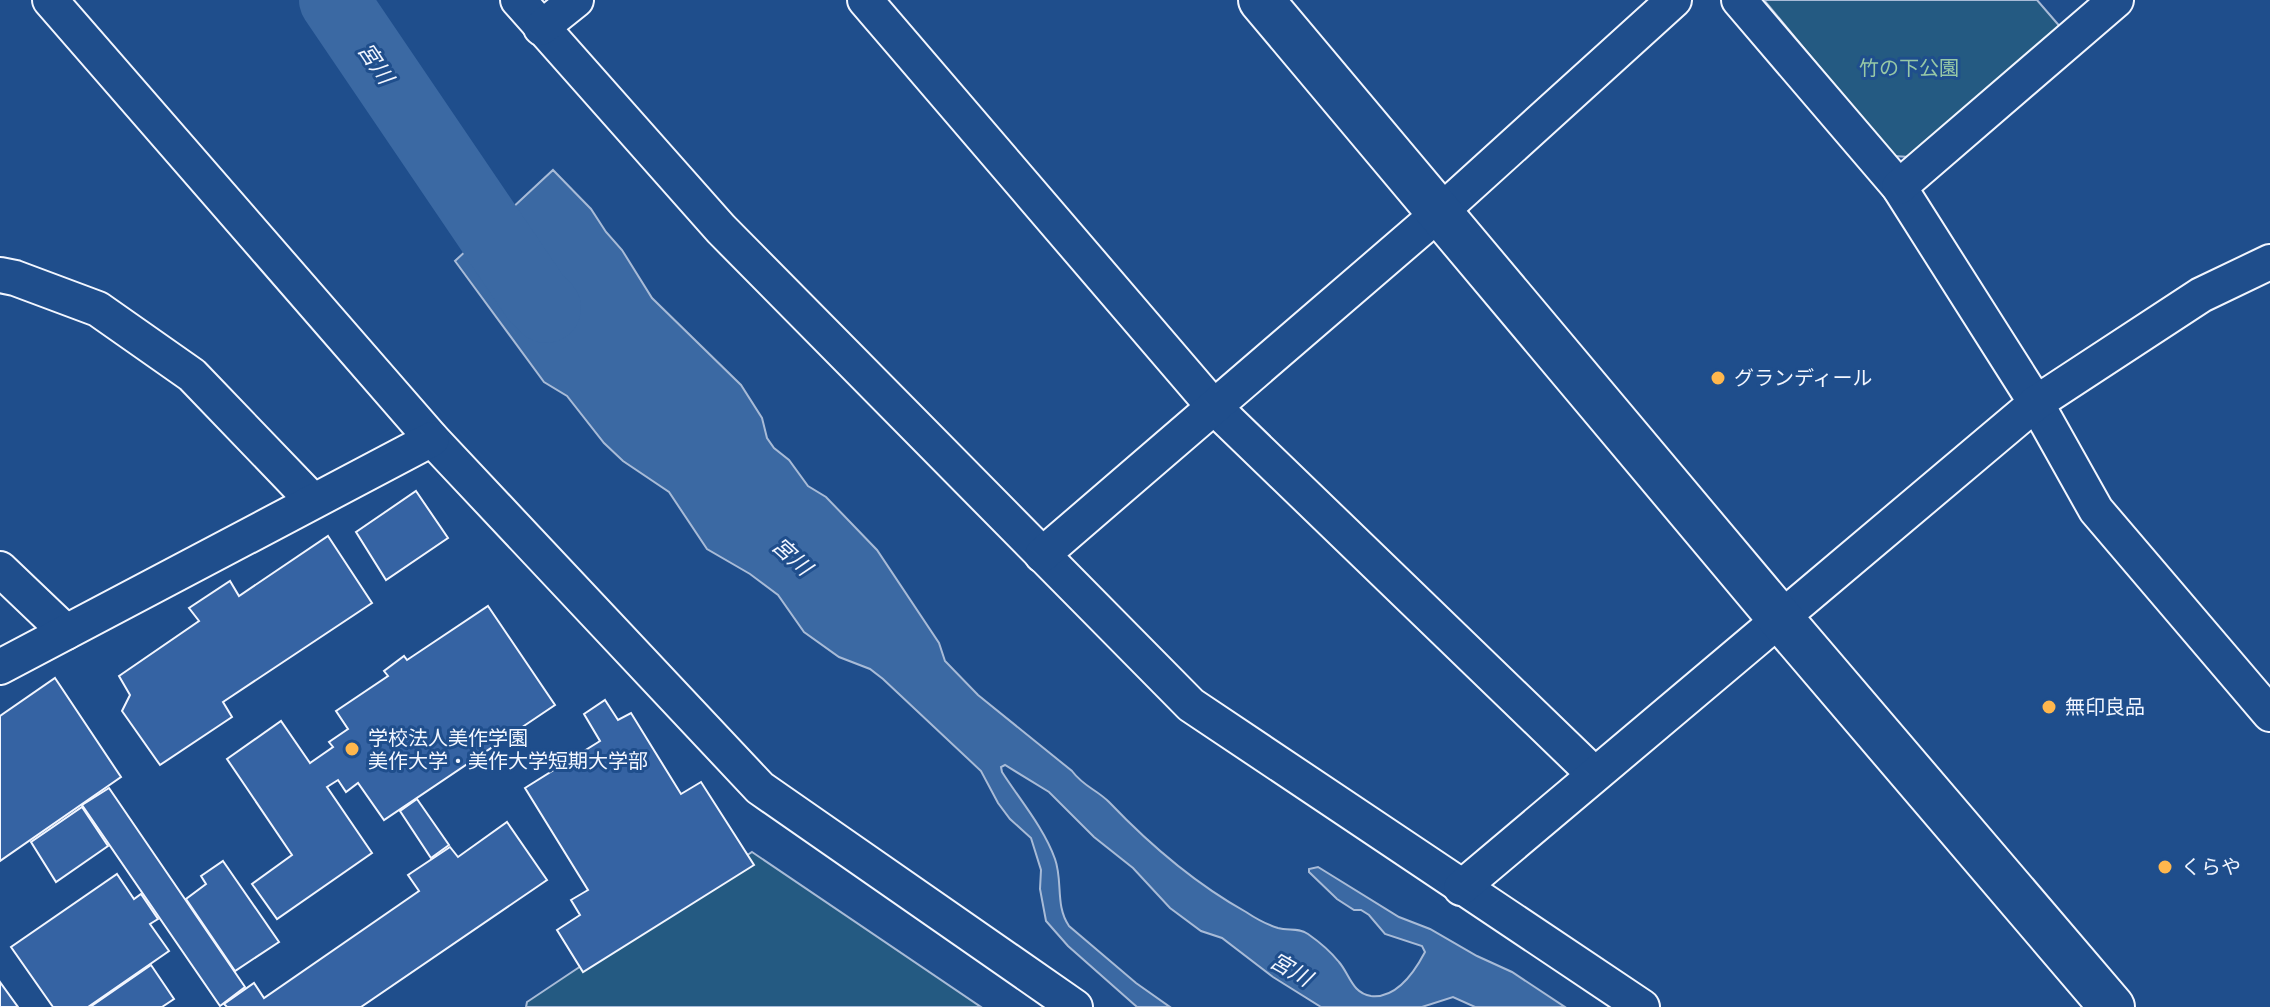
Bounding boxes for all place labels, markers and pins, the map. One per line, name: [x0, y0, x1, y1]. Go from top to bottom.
place label: グランディール: [1734, 366, 1873, 390]
marker: グランディール: [1709, 369, 1727, 387]
place label: 無印良品: [2065, 695, 2145, 719]
marker: 無印良品: [2040, 698, 2058, 716]
place label: 学校法人美作学園 美作大学・美作大学短期大学部: [368, 726, 648, 773]
marker: 学校法人美作学園 美作大学・美作大学短期大学部: [343, 740, 361, 758]
place label: くらや: [2181, 855, 2241, 879]
marker: くらや: [2156, 858, 2174, 876]

